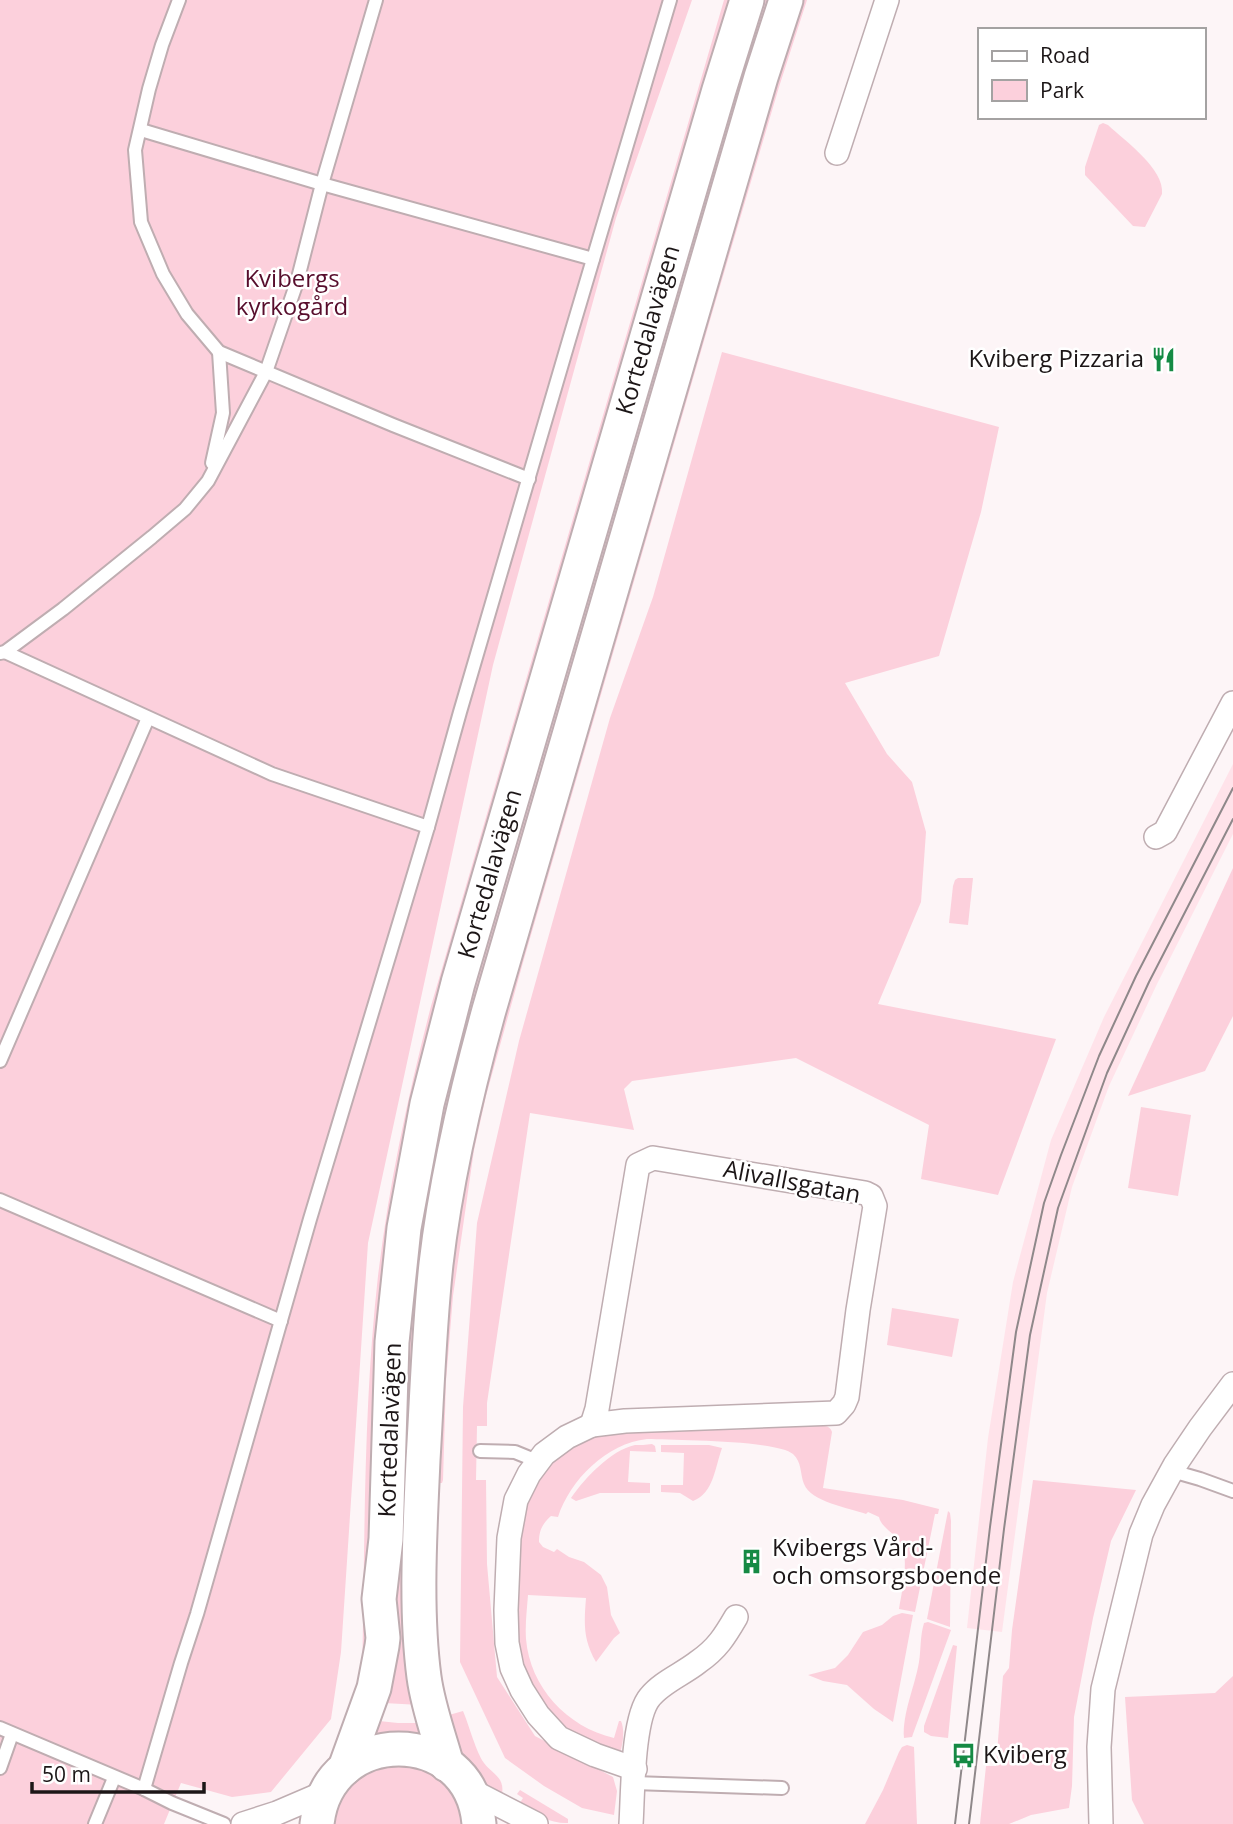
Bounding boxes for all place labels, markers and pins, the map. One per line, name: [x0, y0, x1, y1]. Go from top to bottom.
place label: Kviberg Pizzaria: [968, 341, 1144, 374]
restaurant icon: Kviberg Pizzaria: [1150, 345, 1178, 373]
place label: Kvibergs Vård- och omsorgsboende: [772, 1530, 1001, 1591]
building icon: Kvibergs Vård- och omsorgsboende: [738, 1548, 766, 1576]
place label: Kviberg: [983, 1737, 1067, 1770]
bus stop icon: Kviberg: [949, 1741, 977, 1769]

